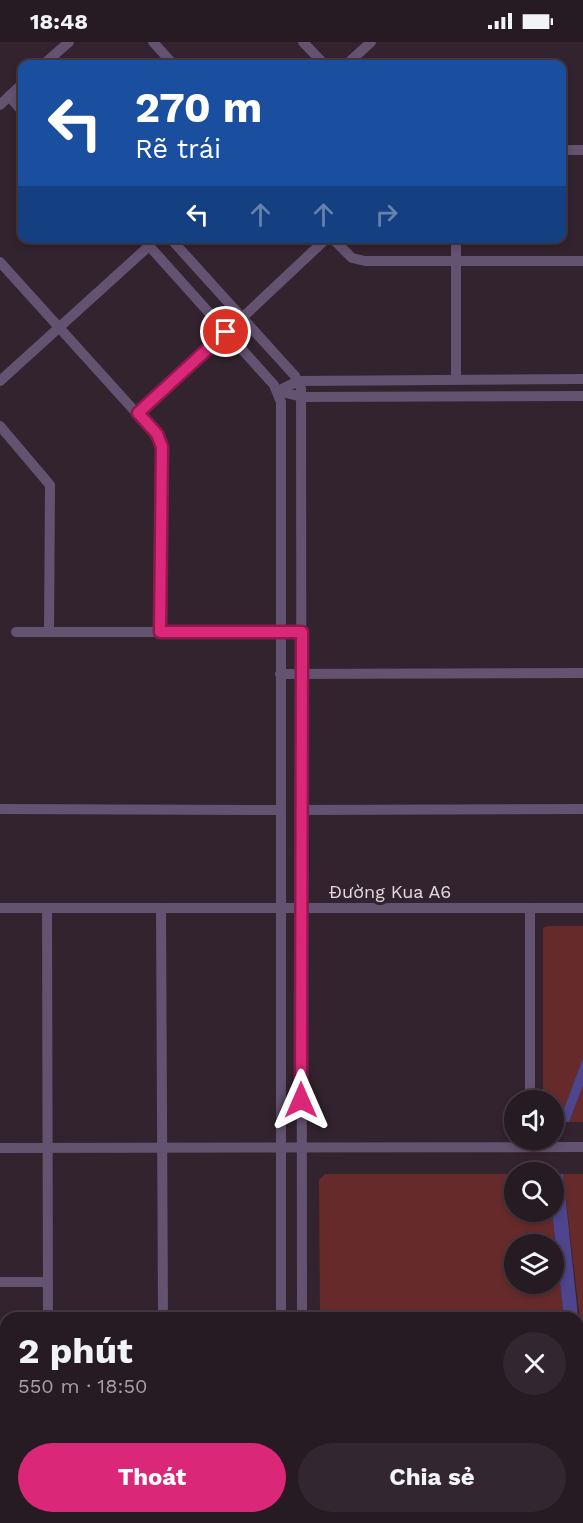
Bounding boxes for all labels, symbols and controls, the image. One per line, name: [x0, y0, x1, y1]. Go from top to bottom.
text: 18:48: [30, 9, 88, 34]
text: 270 m: [135, 83, 262, 132]
icon: left: [36, 84, 114, 162]
text: Rẽ trái: [135, 133, 221, 165]
icon: left: [181, 198, 214, 231]
icon: ahead: [244, 198, 277, 231]
icon: ahead: [307, 198, 340, 231]
icon: right: [370, 198, 403, 231]
pin: [200, 306, 251, 357]
icon: arrive: [209, 315, 242, 348]
street label: Đường Kua A6: [329, 881, 451, 902]
position arrow: [269, 1068, 333, 1132]
map controls: [504, 1090, 564, 1294]
button: sound: [504, 1090, 564, 1150]
button: search: [504, 1162, 564, 1222]
button: layers: [504, 1234, 564, 1294]
text: 2 phút: [18, 1330, 133, 1372]
button: close: [503, 1332, 566, 1395]
text: 550 m · 18:50: [18, 1374, 147, 1398]
button: Thoát: [18, 1443, 286, 1512]
button: Chia sẻ: [298, 1443, 566, 1512]

